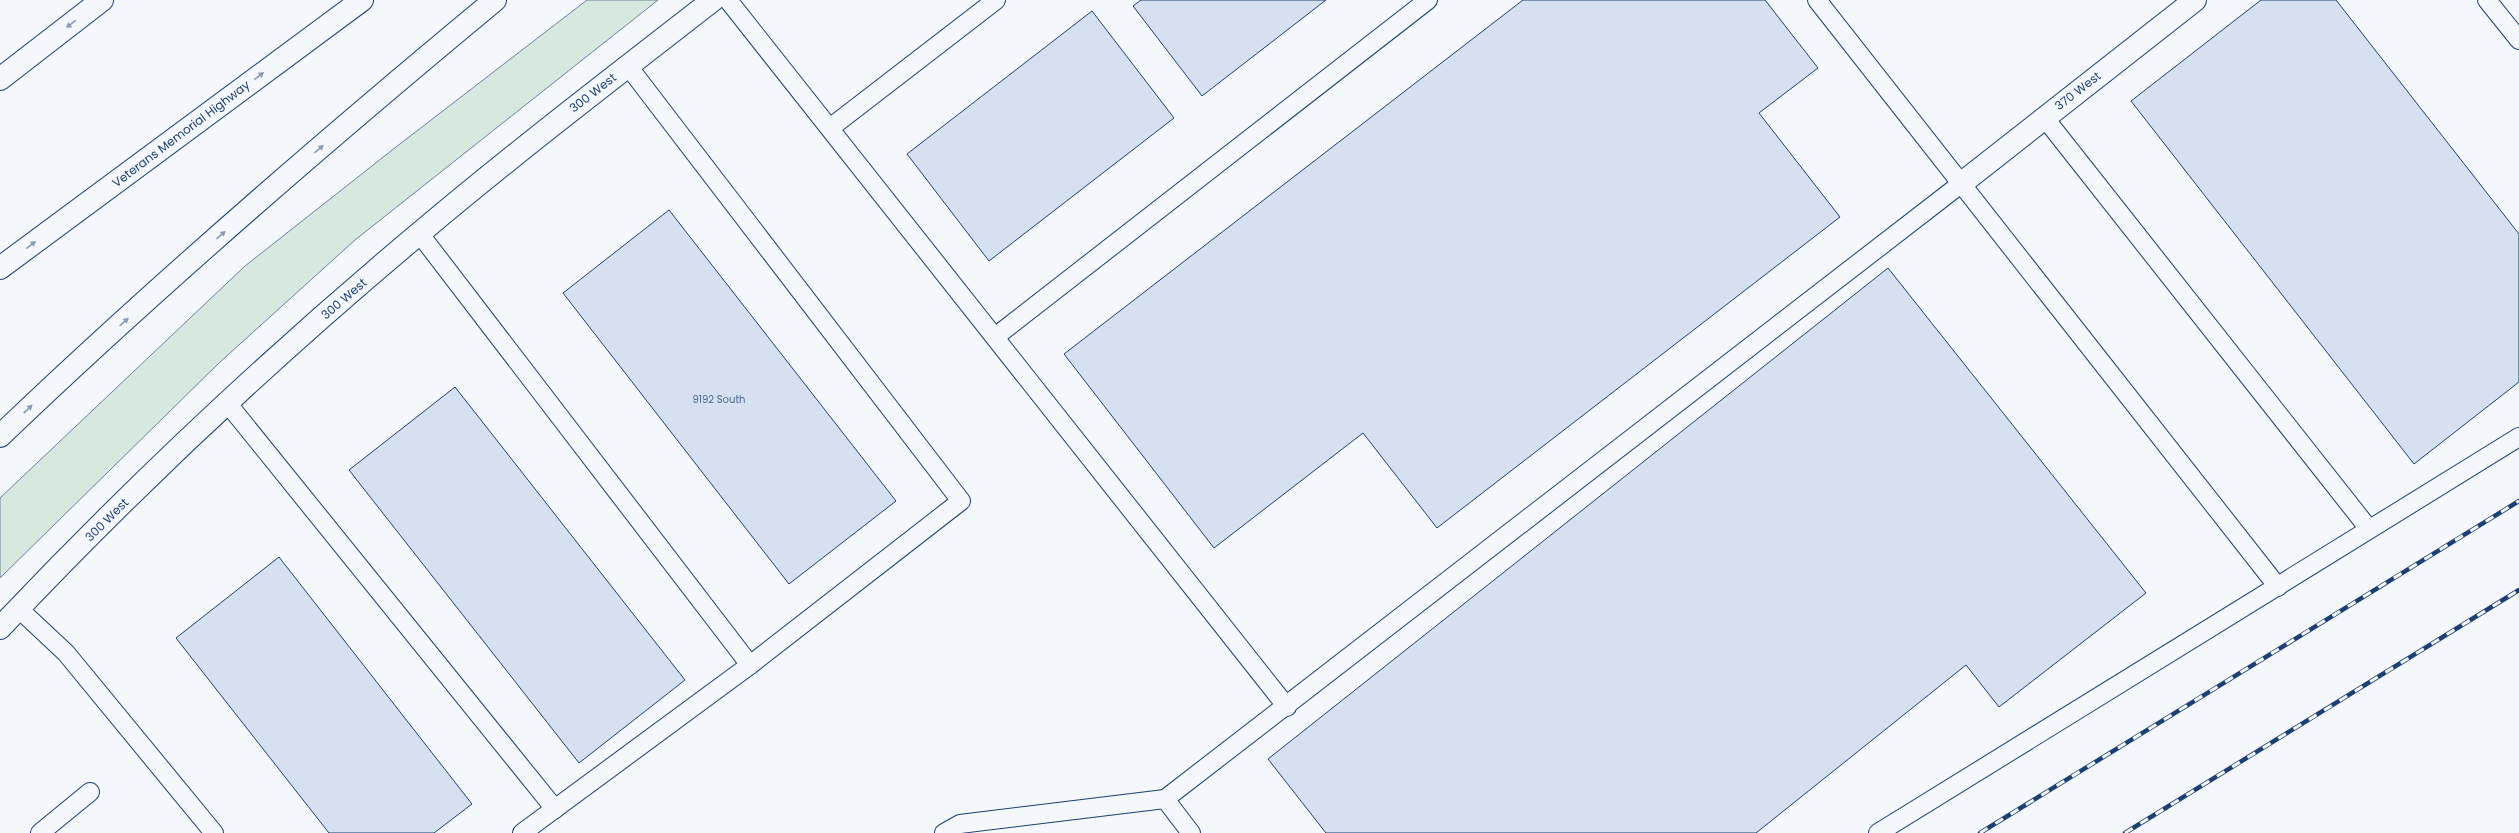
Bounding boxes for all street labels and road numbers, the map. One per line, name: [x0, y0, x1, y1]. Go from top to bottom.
street label: 370 West: [2051, 67, 2104, 114]
street label: 300 West: [566, 69, 620, 116]
street label: Veterans Memorial Highway: [108, 76, 253, 191]
street label: 300 West: [317, 274, 370, 323]
street label: 300 West: [81, 494, 132, 545]

